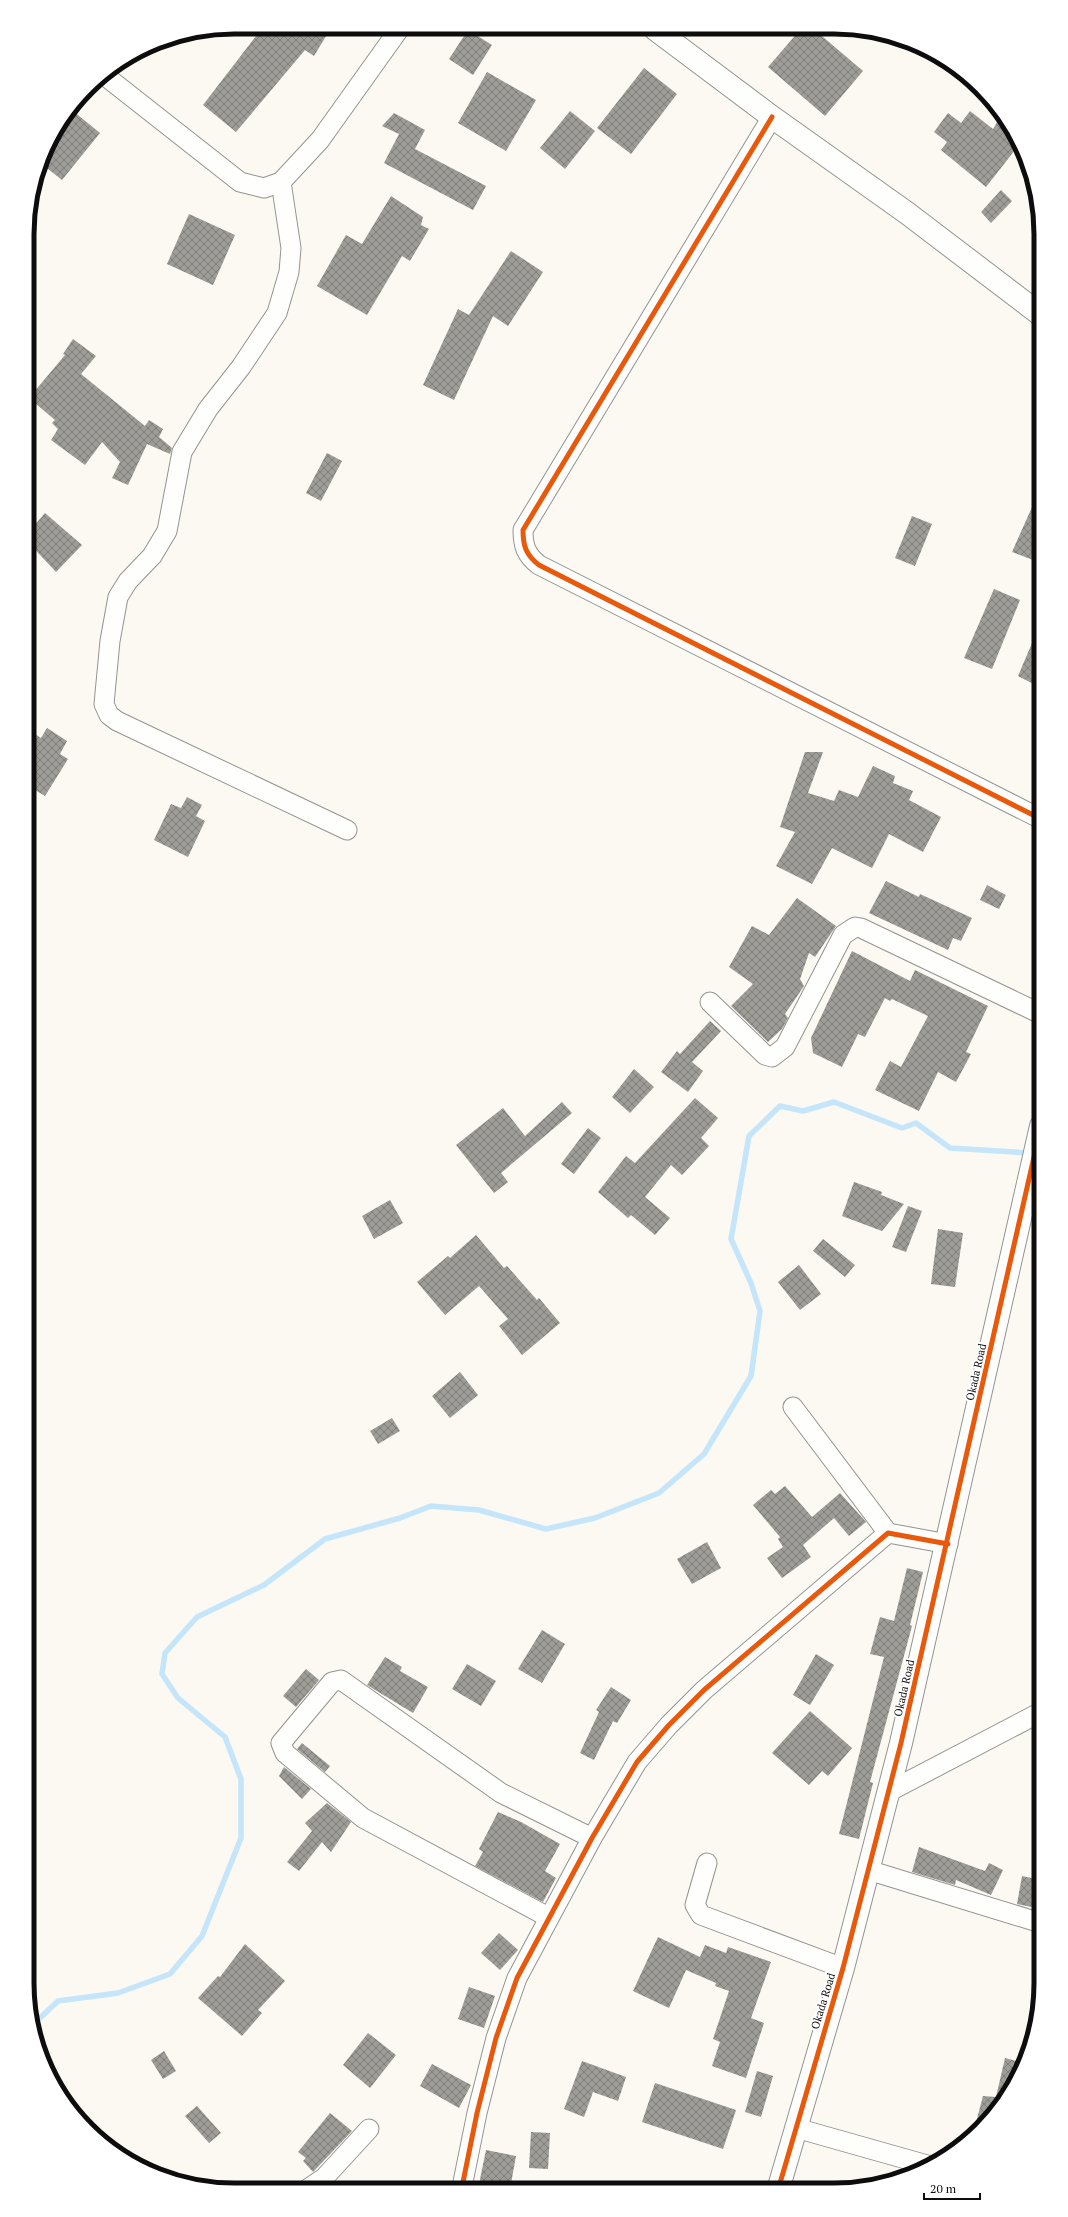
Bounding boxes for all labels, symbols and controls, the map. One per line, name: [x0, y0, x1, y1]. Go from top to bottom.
street label: Okada Road: [963, 1342, 989, 1402]
street label: Okada Road: [891, 1658, 917, 1718]
street label: Okada Road: [808, 1971, 838, 2031]
scale bar: [924, 2175, 980, 2201]
text: 20 m: [930, 2181, 957, 2196]

